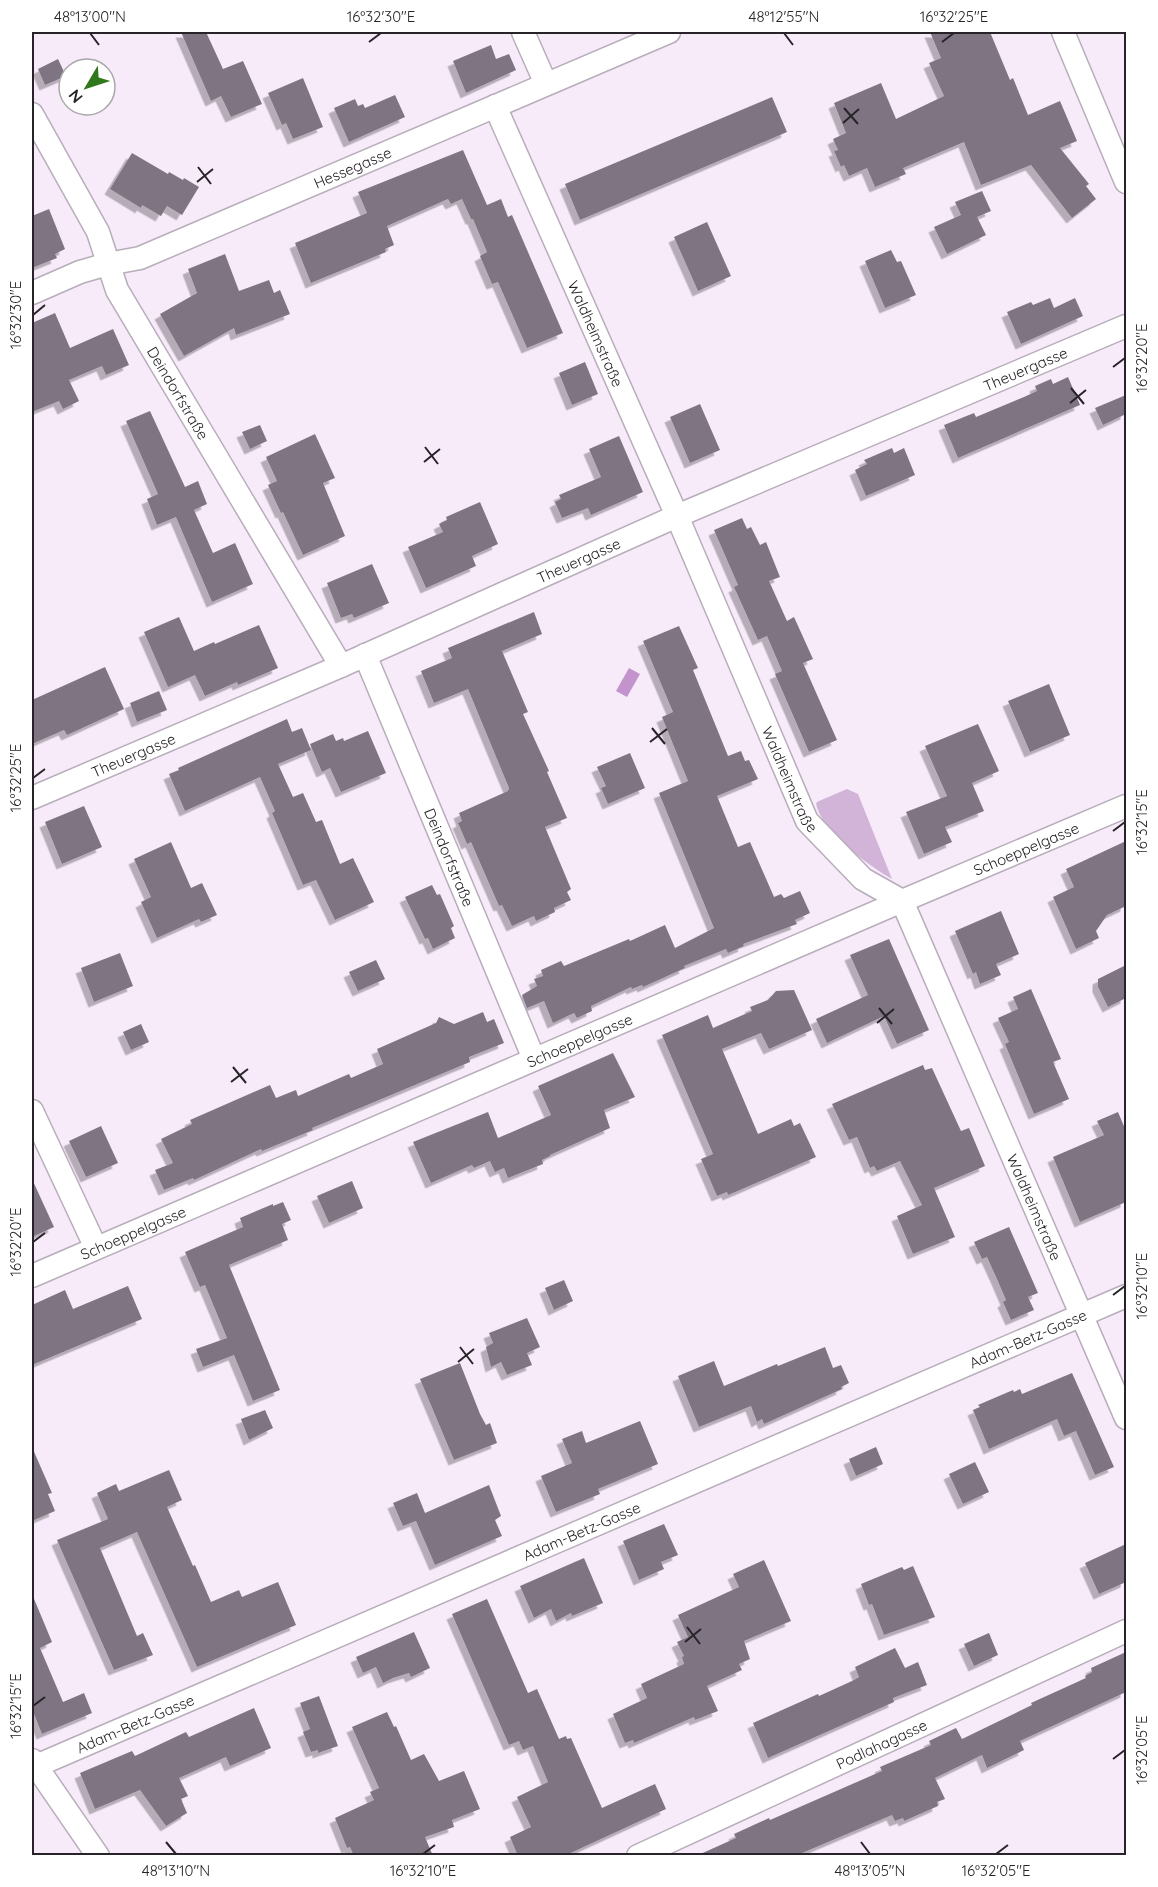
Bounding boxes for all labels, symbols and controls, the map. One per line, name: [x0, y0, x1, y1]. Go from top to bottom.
text: 48°13'00"N: [54, 7, 126, 26]
text: 16°32'30"E: [347, 7, 415, 26]
text: 48°12'55"N: [749, 7, 819, 26]
text: 16°32'25"E: [920, 7, 988, 26]
north arrow: [57, 57, 117, 117]
text: N: [64, 86, 87, 107]
street label: Hessegasse: [311, 142, 394, 192]
street label: Waldheimstraße: [564, 278, 628, 390]
text: 16°32'30"E: [6, 281, 25, 349]
text: 16°32'20"E: [1132, 323, 1151, 393]
street label: Theuergasse: [980, 342, 1070, 395]
street label: Deindorfstraße: [143, 343, 213, 443]
street label: Theuergasse: [534, 533, 623, 587]
street label: Waldheimstraße: [758, 723, 822, 836]
street label: Theuergasse: [88, 728, 178, 781]
text: 16°32'25"E: [6, 744, 25, 812]
text: 16°32'15"E: [1132, 789, 1151, 855]
street label: Deindorfstraße: [420, 805, 479, 909]
street label: Schoeppelgasse: [970, 818, 1082, 879]
street label: Schoeppelgasse: [524, 1009, 635, 1071]
street label: Waldheimstraße: [1003, 1151, 1066, 1263]
street label: Schoeppelgasse: [77, 1201, 189, 1264]
text: 16°32'20"E: [6, 1207, 25, 1277]
text: 16°32'10"E: [1132, 1253, 1151, 1319]
street label: Adam-Betz-Gasse: [966, 1305, 1089, 1372]
street label: Adam-Betz-Gasse: [520, 1497, 643, 1565]
text: 16°32'15"E: [6, 1673, 25, 1739]
street label: Adam-Betz-Gasse: [73, 1690, 197, 1757]
street label: Podlahagasse: [833, 1715, 930, 1773]
text: 16°32'05"E: [1132, 1715, 1151, 1785]
text: 48°13'10"N: [142, 1861, 210, 1880]
text: 16°32'10"E: [390, 1861, 456, 1880]
text: 48°13'05"N: [834, 1861, 906, 1880]
text: 16°32'05"E: [961, 1861, 1031, 1880]

